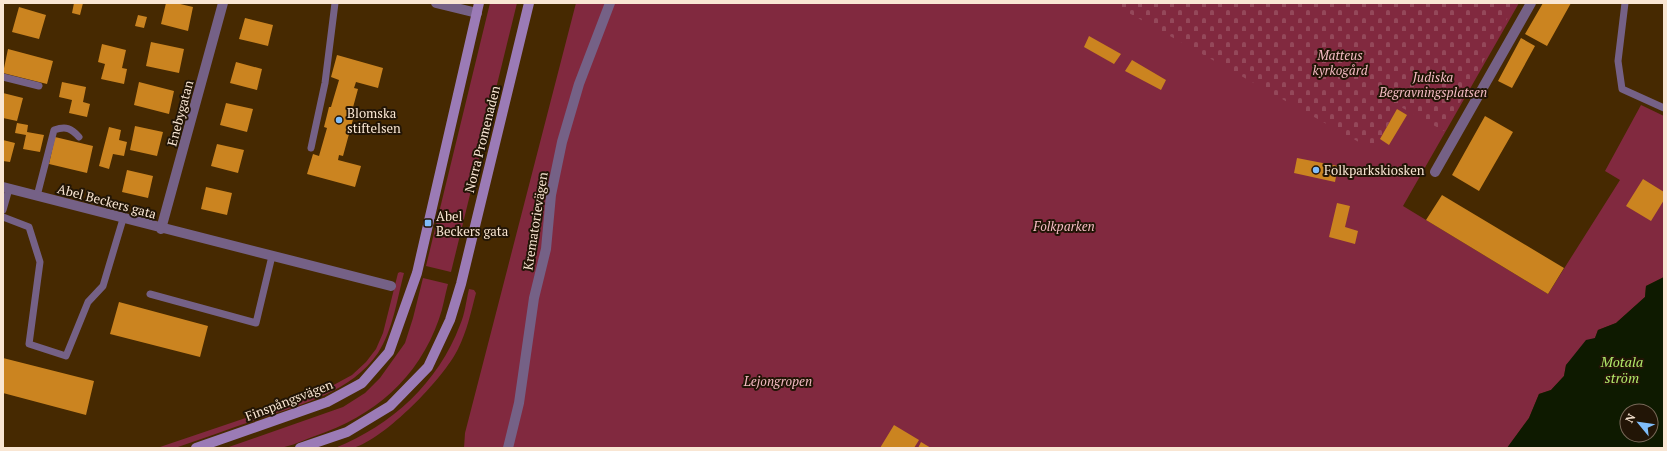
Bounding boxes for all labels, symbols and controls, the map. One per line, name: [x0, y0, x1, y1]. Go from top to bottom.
park label: Matteus kyrkogård: [1312, 46, 1369, 79]
park label: Judiska Begravningsplatsen: [1378, 68, 1487, 101]
street label: Enebygatan: [163, 78, 198, 148]
street label: Norra Promenaden: [460, 83, 504, 194]
place label: Blomska stiftelsen: [347, 104, 401, 137]
marker: Blomska stiftelsen: [334, 115, 344, 125]
place label: Folkparkskiosken: [1324, 161, 1425, 179]
marker: Folkparkskiosken: [1311, 165, 1321, 175]
street label: Krematorievägen: [518, 170, 552, 271]
street label: Abel Beckers gata: [55, 179, 159, 223]
place label: Abel Beckers gata: [436, 207, 509, 240]
park label: Folkparken: [1032, 217, 1095, 235]
marker: Abel Beckers gata: [423, 218, 433, 228]
water label: Motala ström: [1600, 352, 1643, 387]
park label: Lejongropen: [743, 372, 812, 390]
street label: Finspångsvägen: [243, 375, 336, 425]
north arrow: [1619, 403, 1659, 443]
text: N: [1622, 411, 1639, 425]

